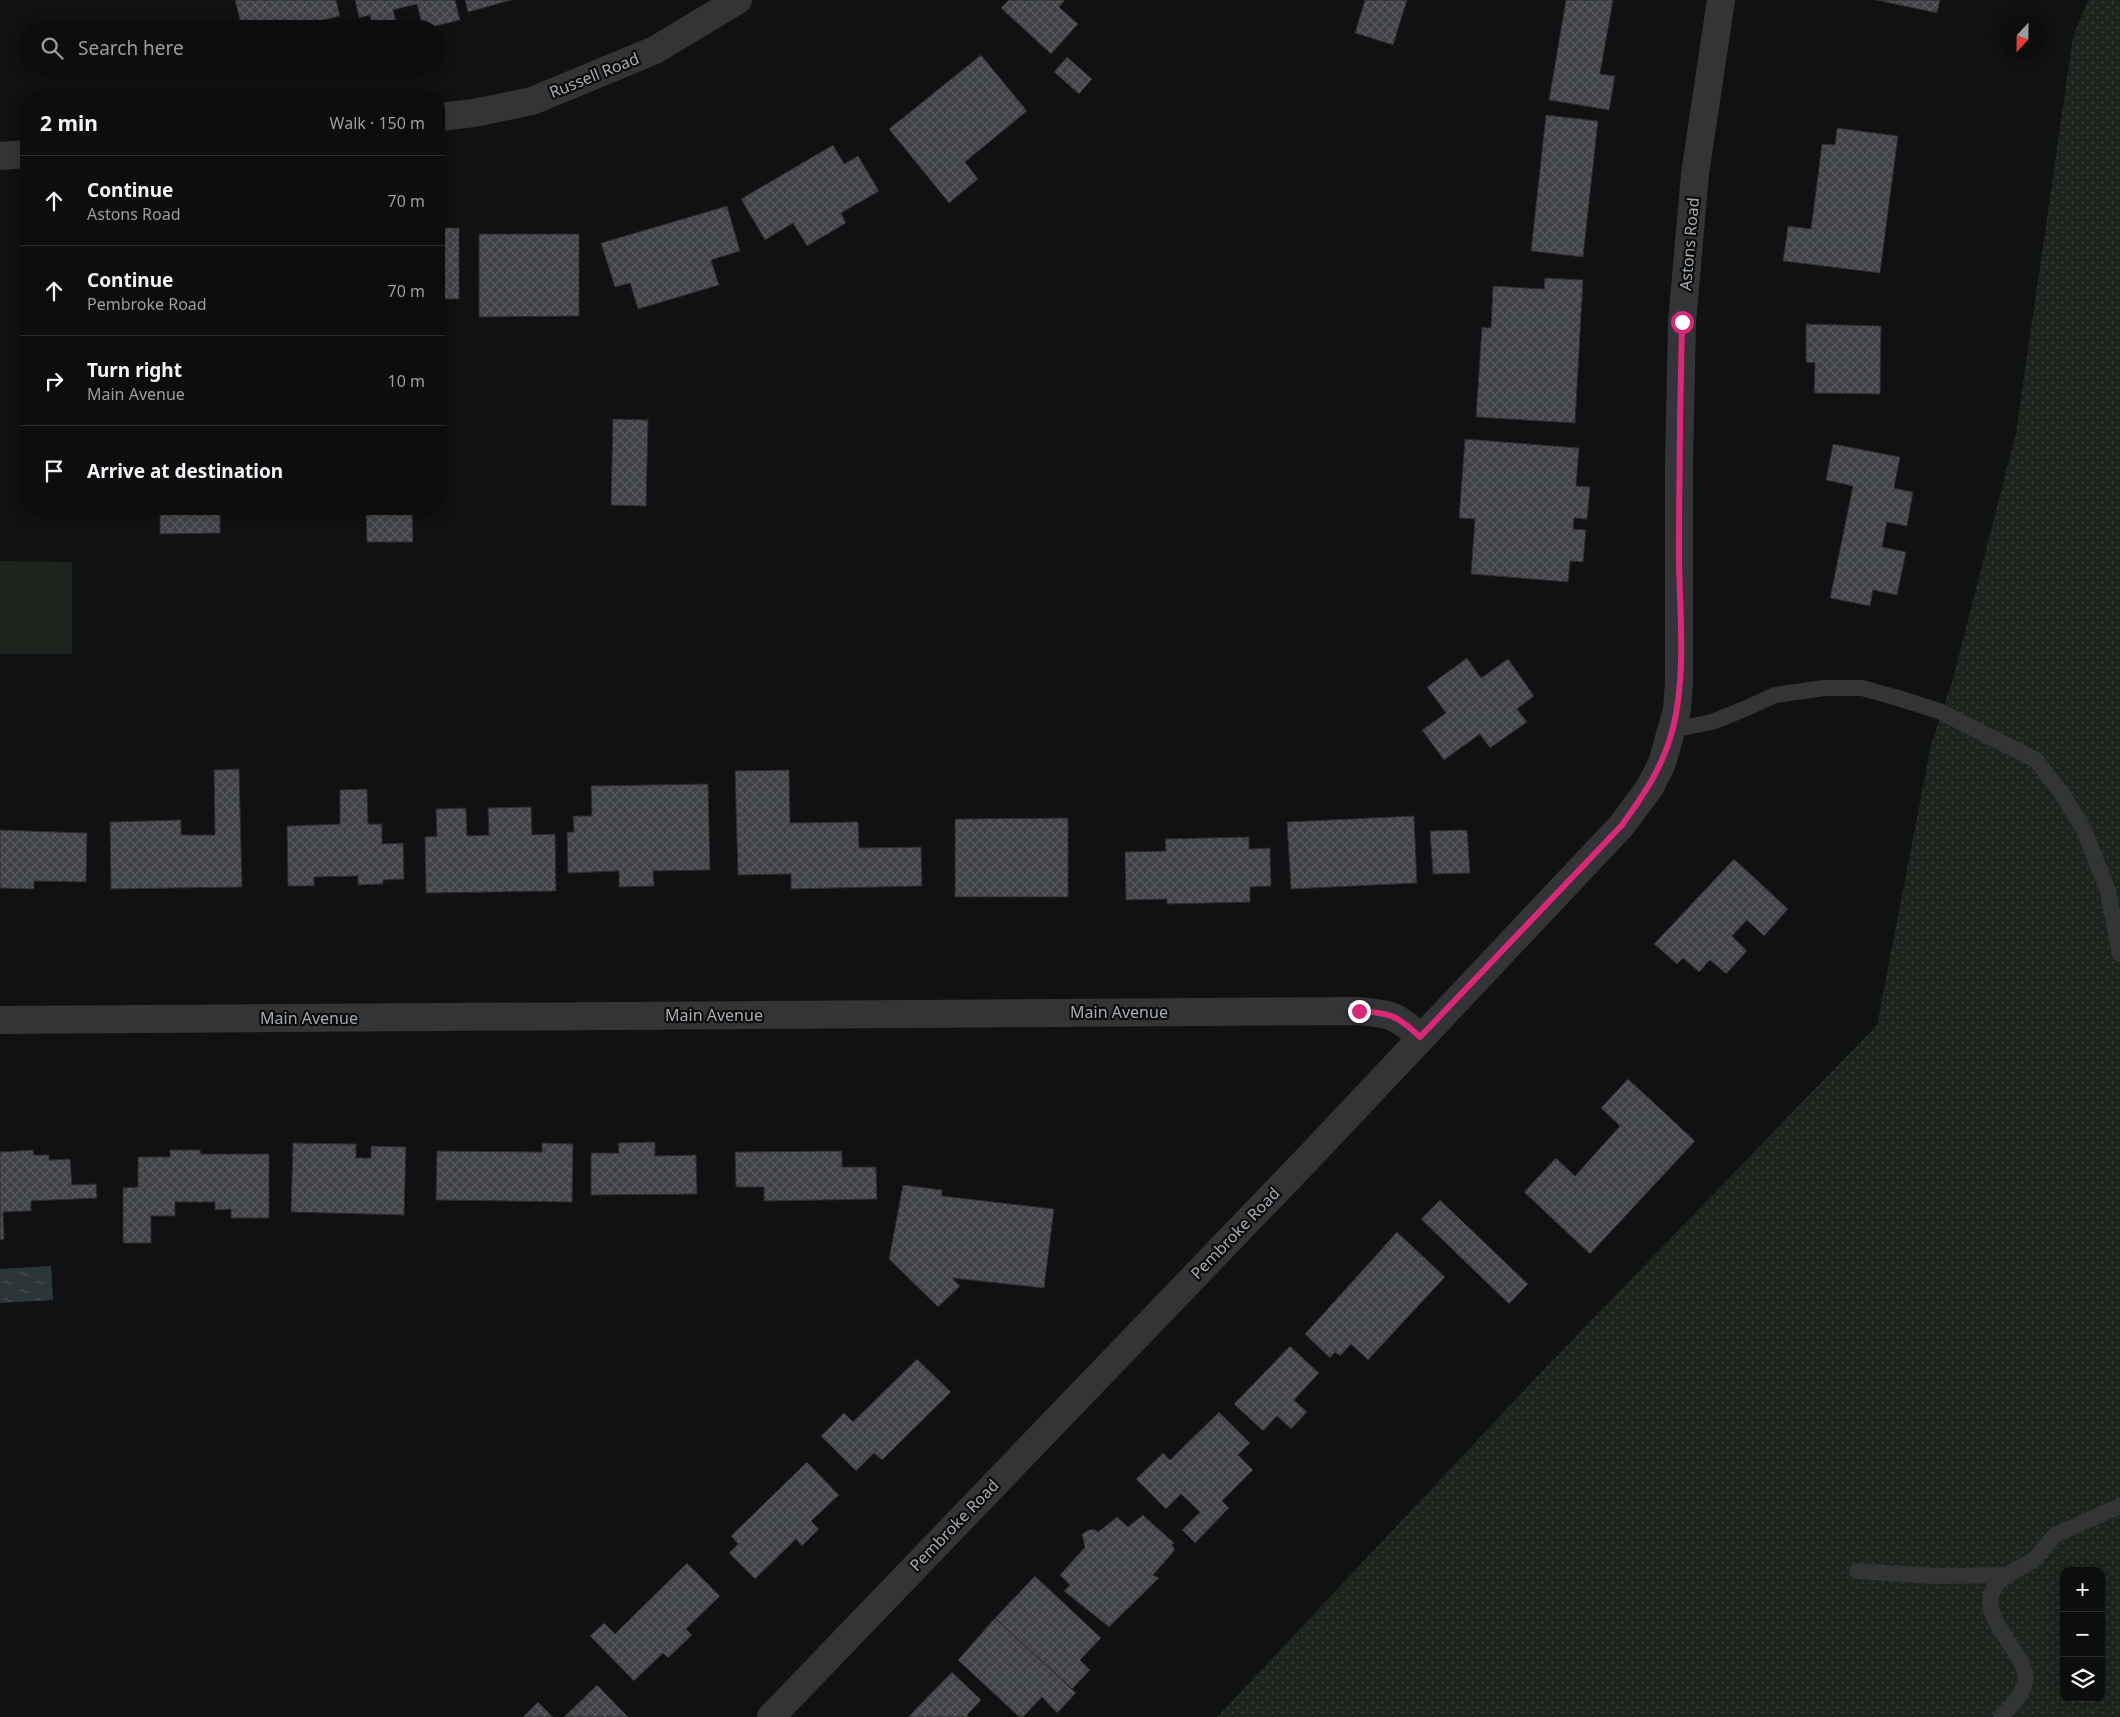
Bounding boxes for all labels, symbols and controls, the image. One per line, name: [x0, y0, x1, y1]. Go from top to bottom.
north arrow: [2000, 15, 2045, 60]
search box: [20, 20, 445, 75]
icon: search: [38, 34, 66, 62]
text: Search here: [78, 35, 184, 61]
street label: Russell Road: [546, 47, 642, 103]
text: 2 min: [40, 109, 98, 137]
text: Walk · 150 m: [330, 112, 425, 134]
text: Continue: [87, 177, 173, 203]
icon: ahead: [40, 187, 68, 215]
text: 70 m: [388, 190, 425, 212]
street label: Astons Road: [1674, 196, 1704, 292]
text: Astons Road: [87, 203, 181, 225]
text: Continue: [87, 267, 173, 293]
icon: ahead: [40, 277, 68, 305]
text: 70 m: [388, 280, 425, 302]
text: Pembroke Road: [87, 293, 207, 315]
route start: [1671, 311, 1694, 334]
text: Turn right: [87, 357, 182, 383]
icon: right: [40, 367, 68, 395]
text: 10 m: [388, 370, 425, 392]
text: Main Avenue: [87, 383, 185, 405]
icon: arrive: [40, 457, 68, 485]
text: Arrive at destination: [87, 458, 283, 484]
route end: [1348, 1000, 1371, 1023]
street label: Main Avenue: [1070, 1001, 1168, 1023]
street label: Main Avenue: [665, 1004, 763, 1026]
street label: Main Avenue: [260, 1007, 358, 1029]
street label: Pembroke Road: [1186, 1182, 1284, 1284]
street label: Pembroke Road: [905, 1474, 1003, 1576]
map controls: [2060, 1567, 2105, 1702]
button: +: [2060, 1567, 2105, 1612]
button: −: [2060, 1612, 2105, 1657]
button: layers: [2060, 1657, 2105, 1702]

